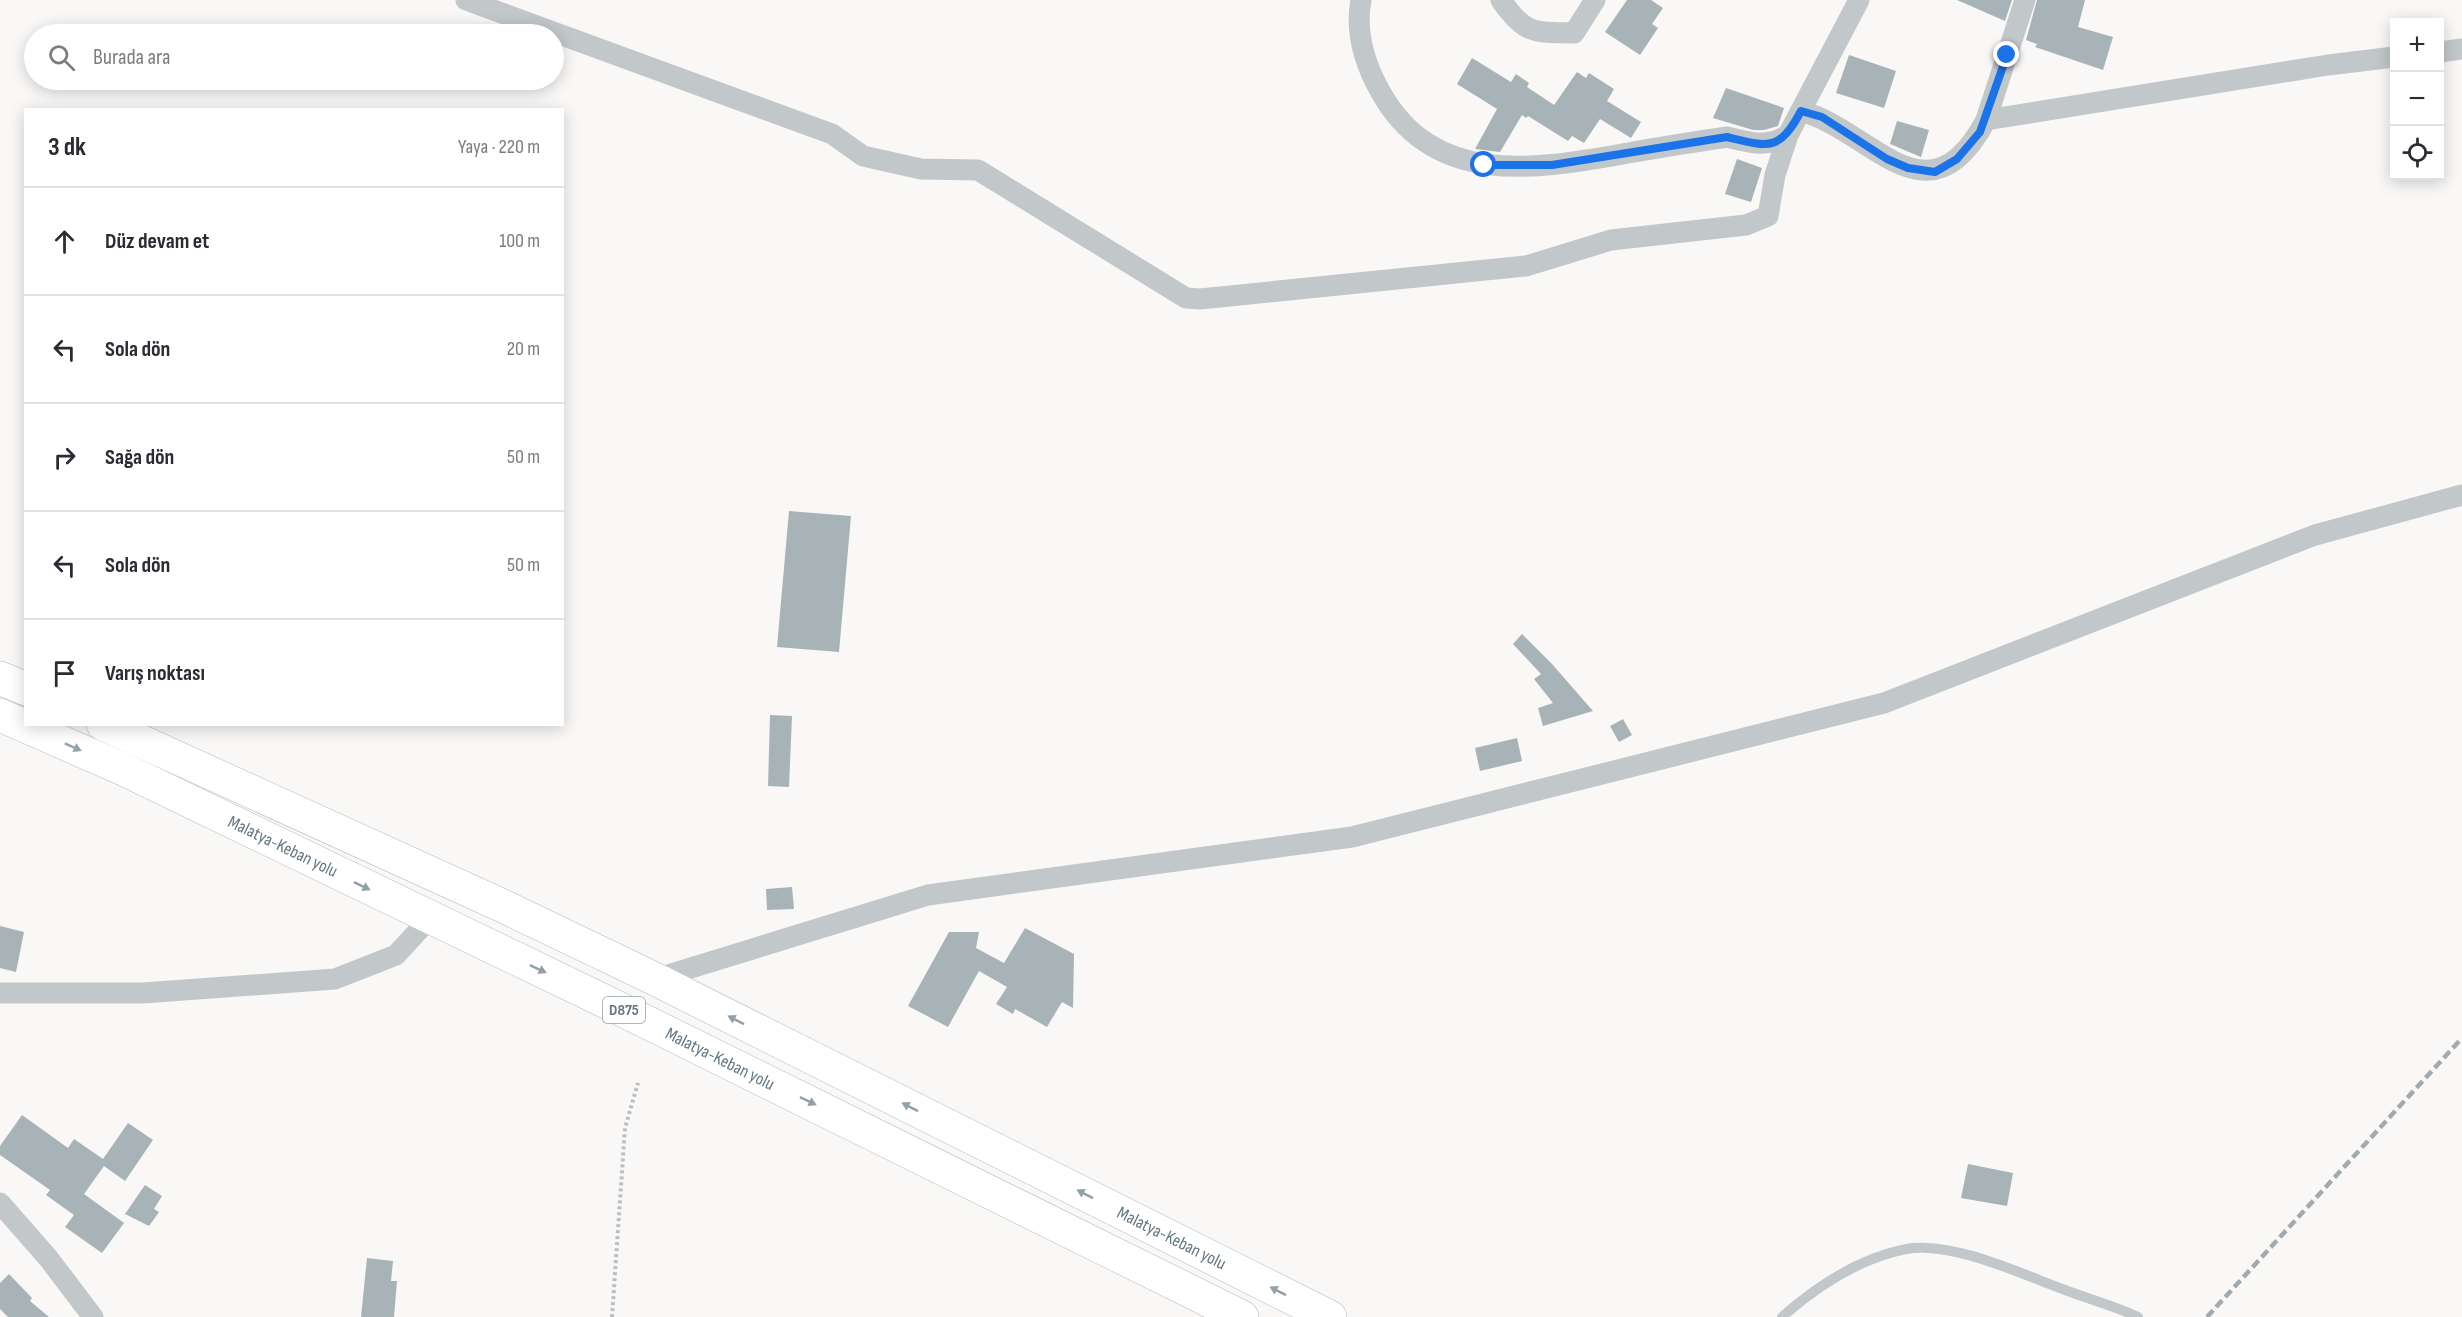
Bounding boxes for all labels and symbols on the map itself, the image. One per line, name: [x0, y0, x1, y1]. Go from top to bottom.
route end: [1993, 41, 2019, 67]
route start: [1470, 151, 1496, 177]
one-way arrow: [64, 742, 82, 752]
street label: Malatya-Keban yolu: [225, 811, 341, 881]
one-way arrow: [354, 881, 371, 891]
one-way arrow: [530, 965, 547, 974]
road number: D875: [603, 997, 645, 1023]
one-way arrow: [727, 1015, 745, 1025]
street label: Malatya-Keban yolu: [662, 1023, 778, 1094]
one-way arrow: [800, 1096, 817, 1106]
one-way arrow: [902, 1102, 919, 1112]
one-way arrow: [1076, 1189, 1093, 1199]
street label: Malatya-Keban yolu: [1114, 1202, 1230, 1274]
one-way arrow: [1269, 1286, 1286, 1296]

